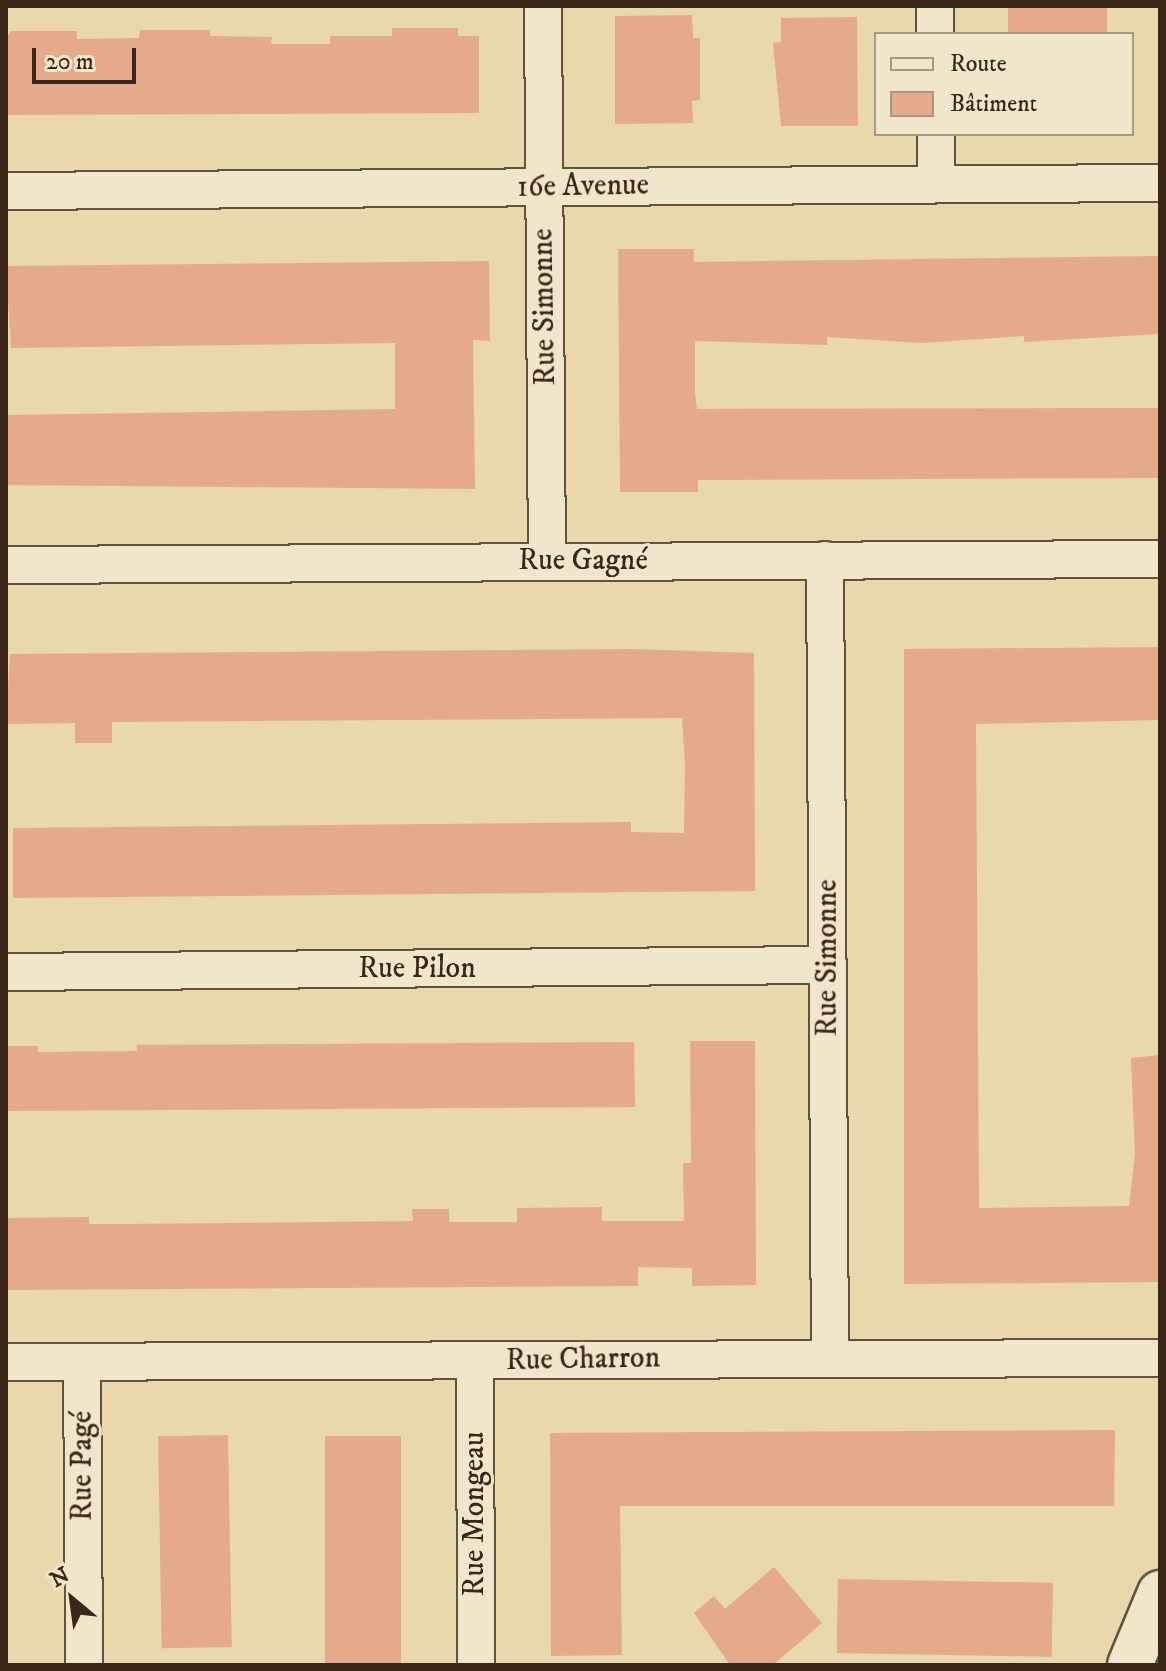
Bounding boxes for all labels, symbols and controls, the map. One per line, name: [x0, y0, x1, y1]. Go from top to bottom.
scale bar: [36, 32, 140, 82]
legend: [874, 32, 1134, 136]
text: 20 m: [46, 47, 94, 77]
text: Route: [950, 49, 1007, 79]
text: Bâtiment: [950, 89, 1037, 119]
street label: 16e Avenue: [517, 168, 649, 206]
street label: Rue Simonne: [526, 228, 564, 386]
street label: Rue Gagné: [518, 543, 648, 579]
street label: Rue Simonne: [810, 879, 846, 1037]
street label: Rue Pilon: [358, 951, 476, 987]
street label: Rue Charron: [506, 1341, 660, 1379]
street label: Rue Pagé: [65, 1411, 101, 1521]
street label: Rue Mongeau: [457, 1432, 493, 1596]
north arrow: [32, 1559, 112, 1639]
text: N: [46, 1561, 75, 1594]

